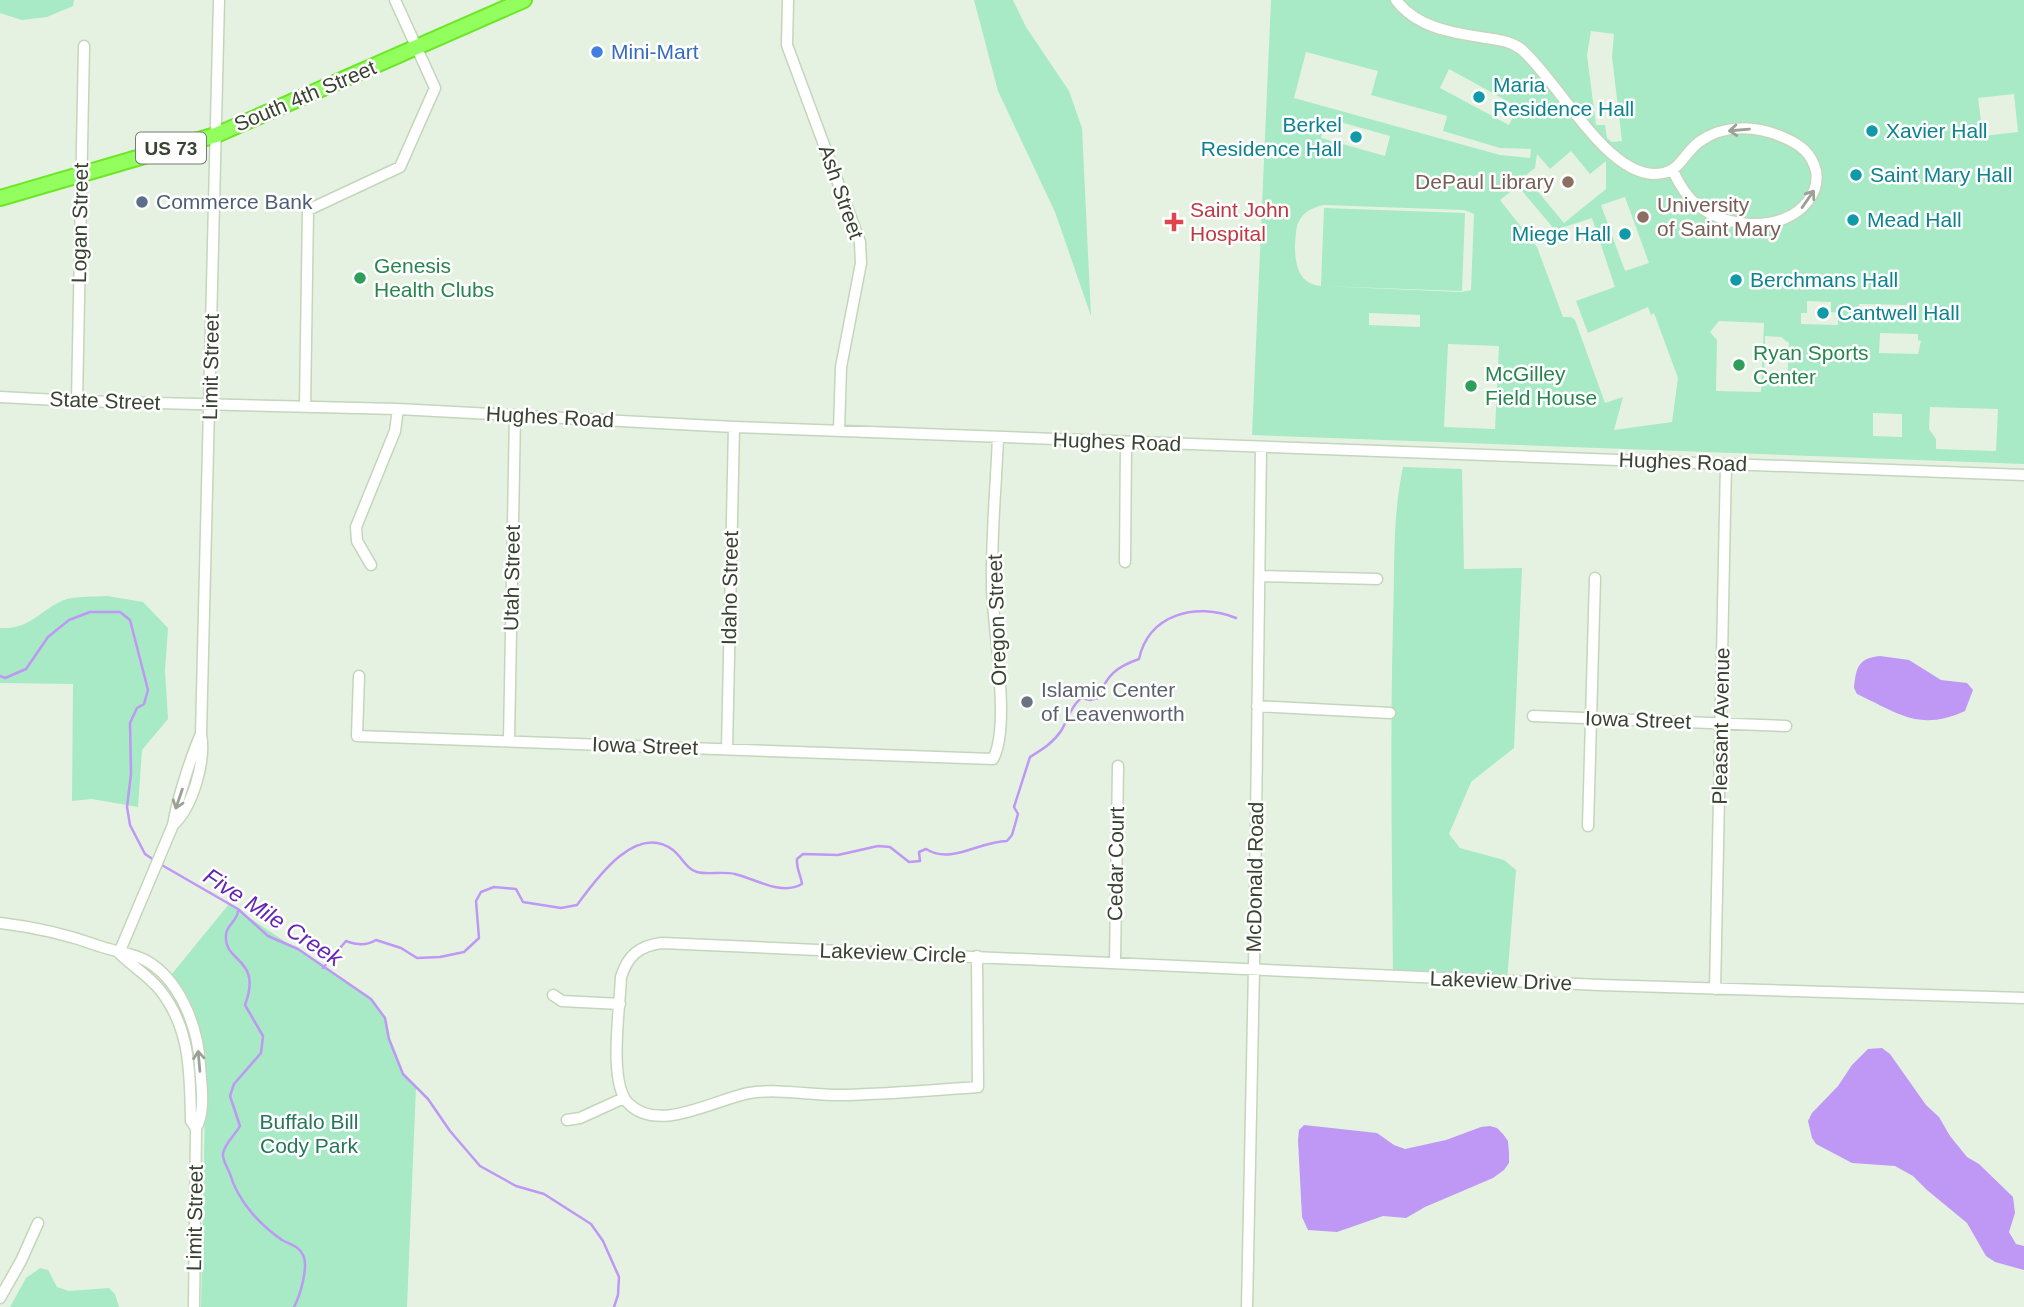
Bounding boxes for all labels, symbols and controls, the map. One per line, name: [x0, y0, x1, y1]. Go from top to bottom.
place label: Mini-Mart: [611, 40, 699, 63]
marker: Mini-Mart: [589, 44, 605, 60]
street label: South 4th Street: [230, 55, 379, 136]
place label: Maria Residence Hall: [1493, 73, 1634, 120]
marker: Maria Residence Hall: [1471, 89, 1487, 105]
place label: Berkel Residence Hall: [1201, 113, 1342, 160]
place label: Xavier Hall: [1886, 119, 1988, 142]
marker: Xavier Hall: [1864, 123, 1880, 139]
one-way arrow: [1728, 124, 1750, 137]
marker: Berkel Residence Hall: [1348, 129, 1364, 145]
road number: US 73: [136, 132, 206, 164]
street label: Ash Street: [815, 142, 868, 242]
street label: Logan Street: [67, 163, 92, 283]
place label: Saint Mary Hall: [1870, 163, 2012, 186]
marker: Saint Mary Hall: [1848, 167, 1864, 183]
place label: DePaul Library: [1415, 170, 1554, 193]
marker: DePaul Library: [1560, 174, 1576, 190]
place label: Commerce Bank: [156, 190, 313, 213]
one-way arrow: [1801, 190, 1815, 209]
place label: University of Saint Mary: [1657, 193, 1781, 240]
marker: Commerce Bank: [134, 194, 150, 210]
place label: Saint John Hospital: [1190, 198, 1289, 245]
place label: Mead Hall: [1867, 208, 1962, 231]
marker: University of Saint Mary: [1635, 209, 1651, 225]
marker: Saint John Hospital: [1164, 212, 1184, 232]
marker: Mead Hall: [1845, 212, 1861, 228]
place label: Miege Hall: [1512, 222, 1611, 245]
marker: Miege Hall: [1617, 226, 1633, 242]
place label: Genesis Health Clubs: [374, 254, 494, 301]
place label: Berchmans Hall: [1750, 268, 1898, 291]
marker: Genesis Health Clubs: [352, 270, 368, 286]
marker: Berchmans Hall: [1728, 272, 1744, 288]
place label: Cantwell Hall: [1837, 301, 1960, 324]
marker: Cantwell Hall: [1815, 305, 1831, 321]
street label: Limit Street: [198, 314, 223, 420]
place label: Ryan Sports Center: [1753, 341, 1869, 388]
marker: Ryan Sports Center: [1731, 357, 1747, 373]
place label: McGilley Field House: [1485, 362, 1597, 409]
marker: McGilley Field House: [1463, 378, 1479, 394]
street label: State Street: [49, 387, 161, 414]
street label: Hughes Road: [485, 402, 615, 431]
street label: Hughes Road: [1052, 428, 1182, 455]
street label: Hughes Road: [1618, 448, 1748, 475]
street label: Utah Street: [499, 525, 524, 631]
street label: Idaho Street: [717, 530, 742, 645]
street label: Oregon Street: [983, 554, 1010, 686]
street label: Pleasant Avenue: [1708, 647, 1733, 805]
place label: Islamic Center of Leavenworth: [1041, 678, 1185, 725]
marker: Islamic Center of Leavenworth: [1019, 694, 1035, 710]
street label: Iowa Street: [1585, 706, 1692, 733]
street label: Iowa Street: [592, 732, 699, 759]
one-way arrow: [172, 787, 184, 809]
street label: McDonald Road: [1242, 802, 1267, 952]
street label: Cedar Court: [1103, 806, 1128, 921]
water label: Five Mile Creek: [199, 863, 348, 972]
street label: Lakeview Circle: [819, 938, 967, 967]
street label: Lakeview Drive: [1429, 967, 1573, 994]
one-way arrow: [192, 1050, 205, 1073]
park label: Buffalo Bill Cody Park: [260, 1110, 359, 1157]
street label: Limit Street: [182, 1165, 207, 1271]

